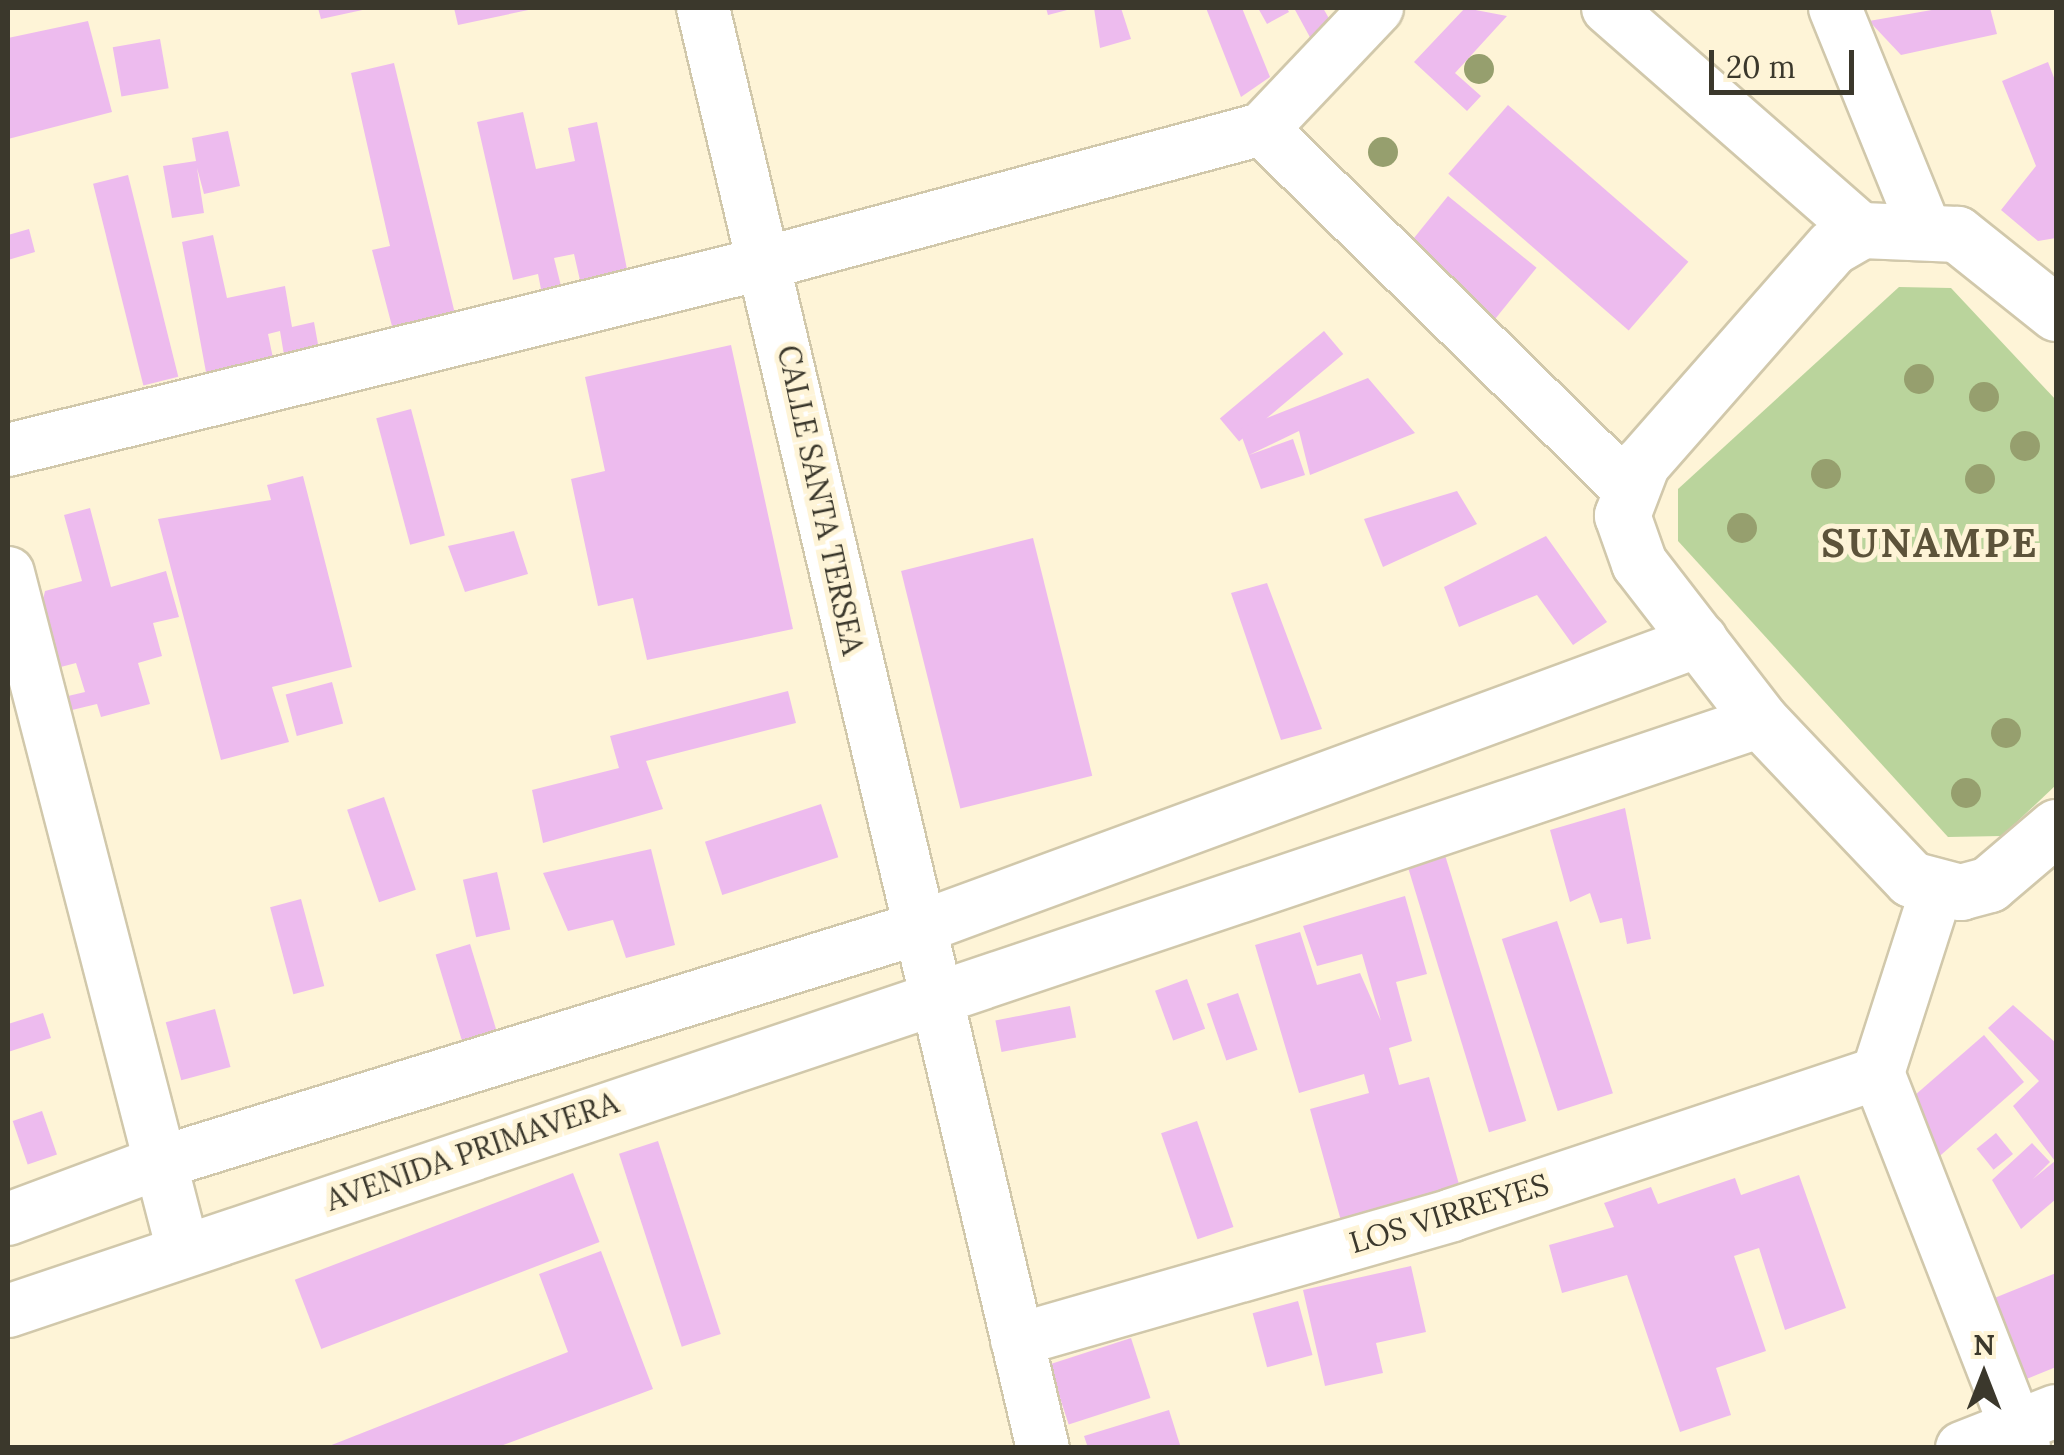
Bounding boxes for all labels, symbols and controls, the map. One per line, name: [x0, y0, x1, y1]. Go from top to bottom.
scale bar: [1714, 30, 1859, 92]
text: 20 m: [1726, 48, 1795, 86]
street label: CALLE SANTA TERSEA: [771, 342, 871, 658]
district label: SUNAMPE: [1821, 519, 2039, 567]
street label: AVENIDA PRIMAVERA: [321, 1084, 623, 1218]
street label: LOS VIRREYES: [1345, 1166, 1553, 1260]
north arrow: [1934, 1325, 2034, 1425]
text: N: [1973, 1327, 1995, 1363]

